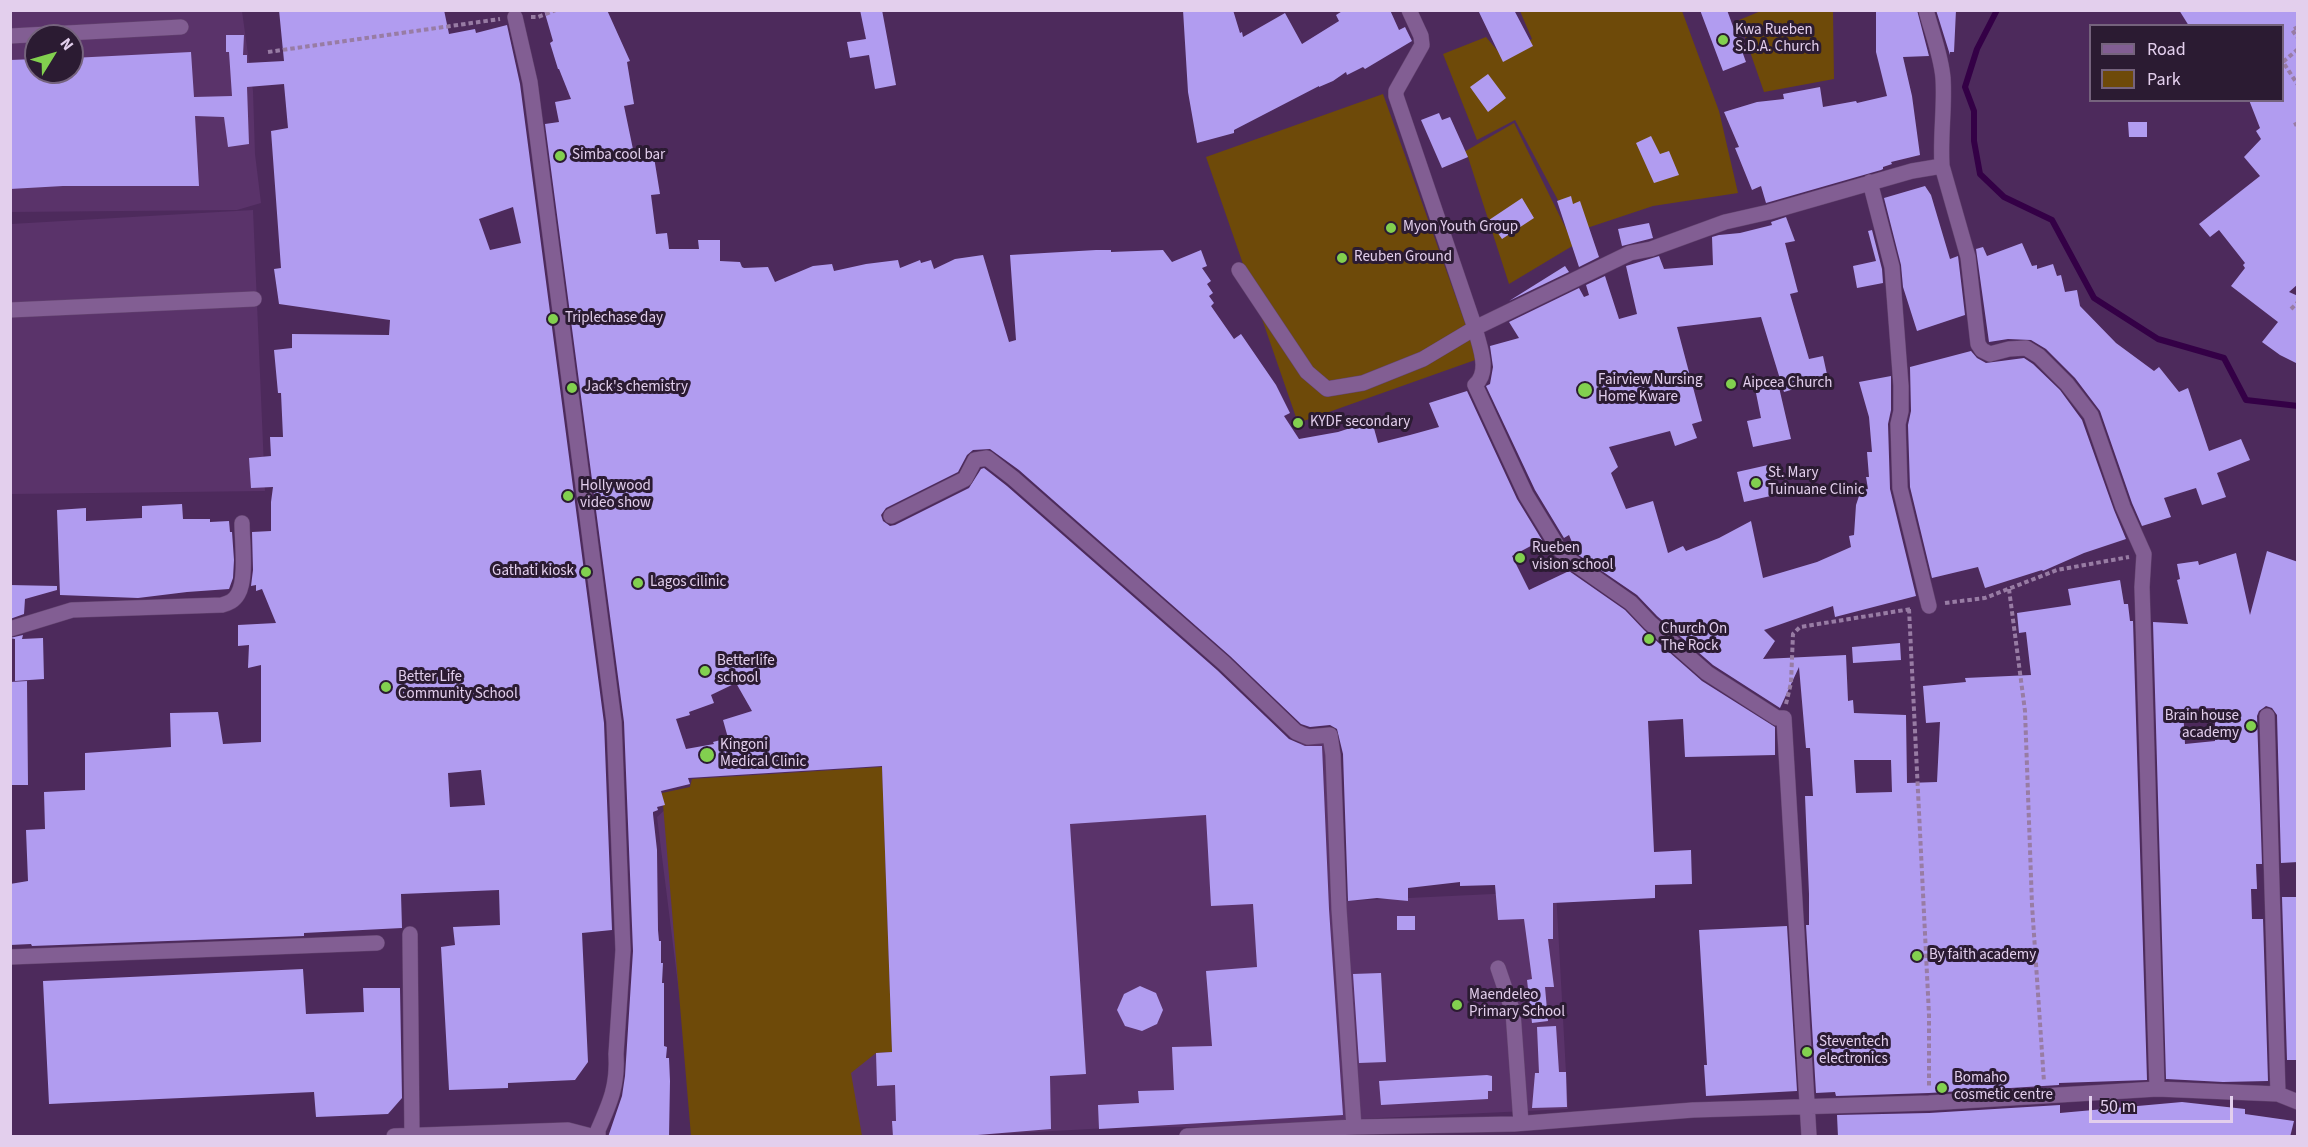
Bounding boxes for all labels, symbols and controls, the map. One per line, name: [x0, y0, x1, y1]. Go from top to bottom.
place label: Kwa Rueben S.D.A. Church: [1735, 22, 1820, 57]
north arrow: [24, 24, 84, 84]
legend: [2089, 24, 2284, 102]
text: N: [55, 33, 79, 55]
marker: Kwa Rueben S.D.A. Church: [1716, 33, 1730, 47]
text: Road: [2147, 37, 2186, 62]
text: Park: [2147, 67, 2181, 92]
place label: Simba cool bar: [572, 147, 665, 165]
marker: Simba cool bar: [553, 149, 567, 163]
place label: Myon Youth Group: [1403, 219, 1518, 237]
marker: Myon Youth Group: [1384, 221, 1398, 235]
place label: Reuben Ground: [1354, 249, 1452, 267]
marker: Reuben Ground: [1335, 251, 1349, 265]
place label: Triplechase day: [565, 310, 663, 328]
marker: Triplechase day: [546, 312, 560, 326]
place label: Fairview Nursing Home Kware: [1598, 372, 1702, 407]
place label: Aipcea Church: [1743, 375, 1832, 393]
marker: Aipcea Church: [1724, 377, 1738, 391]
place label: Jack's chemistry: [584, 379, 688, 397]
marker: Jack's chemistry: [565, 381, 579, 395]
marker: Fairview Nursing Home Kware: [1576, 381, 1594, 399]
place label: KYDF secondary: [1310, 414, 1410, 432]
marker: KYDF secondary: [1291, 416, 1305, 430]
place label: St. Mary Tuinuane Clinic: [1768, 465, 1865, 500]
marker: St. Mary Tuinuane Clinic: [1749, 476, 1763, 490]
place label: Holly wood video show: [580, 478, 651, 513]
marker: Holly wood video show: [561, 489, 575, 503]
place label: Rueben vision school: [1532, 540, 1613, 575]
marker: Rueben vision school: [1513, 551, 1527, 565]
place label: Gathati kiosk: [492, 563, 574, 581]
marker: Gathati kiosk: [579, 565, 593, 579]
place label: Lagos cilinic: [650, 574, 726, 592]
marker: Lagos cilinic: [631, 576, 645, 590]
place label: Church On The Rock: [1661, 621, 1727, 656]
marker: Church On The Rock: [1642, 632, 1656, 646]
place label: Betterlife school: [717, 653, 775, 688]
marker: Betterlife school: [698, 664, 712, 678]
place label: Better Life Community School: [398, 669, 518, 704]
marker: Better Life Community School: [379, 680, 393, 694]
place label: Brain house academy: [2165, 708, 2239, 743]
marker: Brain house academy: [2244, 719, 2258, 733]
place label: Kingoni Medical Clinic: [720, 737, 806, 772]
marker: Kingoni Medical Clinic: [698, 746, 716, 764]
place label: By faith academy: [1929, 947, 2036, 965]
marker: By faith academy: [1910, 949, 1924, 963]
place label: Maendeleo Primary School: [1469, 987, 1565, 1022]
marker: Maendeleo Primary School: [1450, 998, 1464, 1012]
place label: Steventech electronics: [1819, 1034, 1889, 1069]
marker: Steventech electronics: [1800, 1045, 1814, 1059]
place label: Bomaho cosmetic centre: [1954, 1070, 2053, 1105]
marker: Bomaho cosmetic centre: [1935, 1081, 1949, 1095]
scale bar: [2092, 1084, 2236, 1122]
text: 50 m: [2100, 1094, 2136, 1119]

